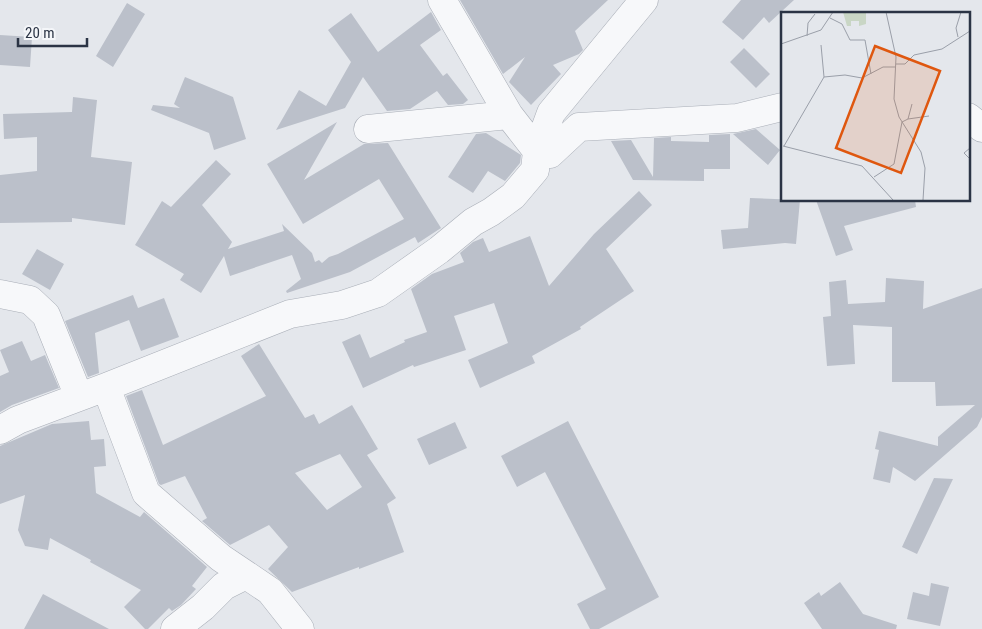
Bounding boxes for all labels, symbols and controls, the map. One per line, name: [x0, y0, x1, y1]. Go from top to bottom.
inset map: [781, 12, 970, 201]
scale bar: [18, 15, 86, 47]
text: 20 m: [25, 24, 55, 42]

